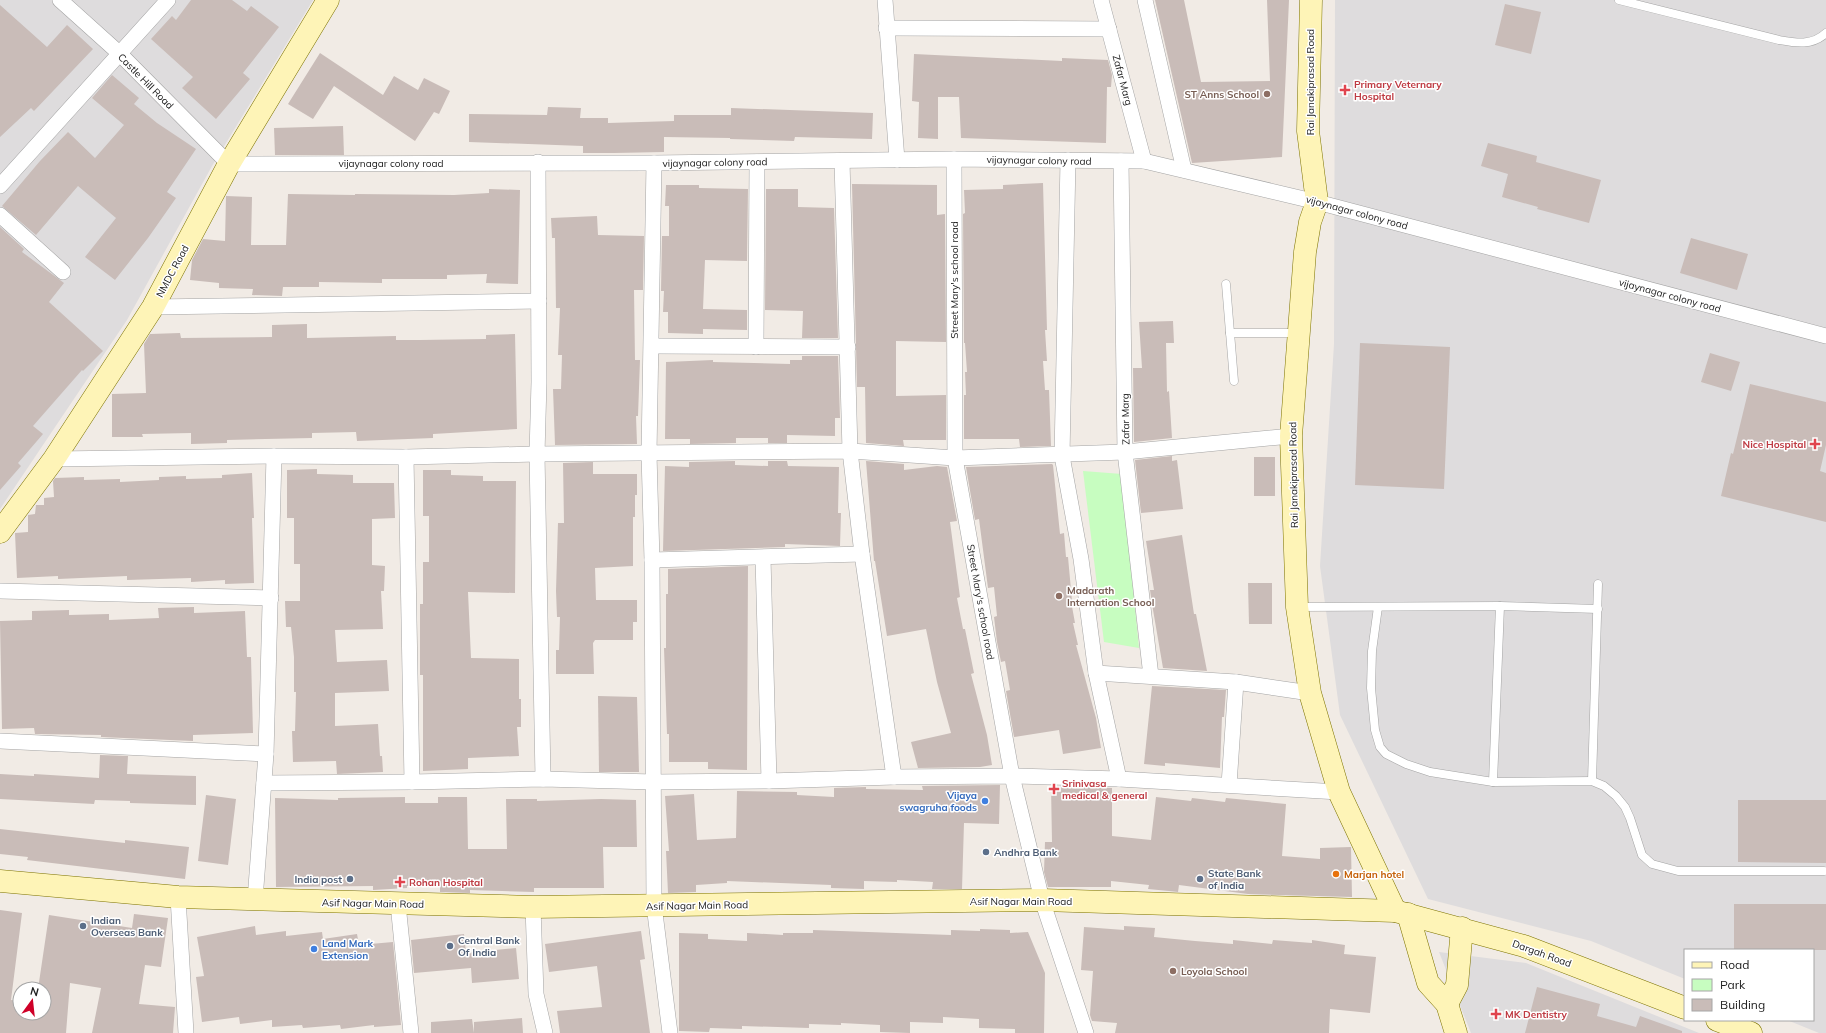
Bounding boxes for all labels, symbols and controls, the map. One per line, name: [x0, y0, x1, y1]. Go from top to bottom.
street label: Rai Janakiprasad Road: [1304, 29, 1317, 135]
street label: Castle Hill Road: [115, 51, 176, 112]
street label: Zafar Marg: [1110, 54, 1135, 107]
place label: Primary Veternary Hospital: [1354, 78, 1442, 103]
marker: Primary Veternary Hospital: [1339, 84, 1351, 96]
place label: ST Anns School: [1184, 88, 1259, 101]
marker: ST Anns School: [1262, 89, 1272, 99]
street label: vijaynagar colony road: [986, 153, 1092, 168]
street label: vijaynagar colony road: [662, 155, 768, 170]
street label: vijaynagar colony road: [338, 157, 444, 170]
street label: vijaynagar colony road: [1304, 193, 1409, 232]
street label: Street Mary's school road: [948, 221, 961, 339]
street label: NMDC Road: [153, 243, 192, 300]
street label: vijaynagar colony road: [1617, 276, 1722, 315]
street label: Zafar Marg: [1119, 393, 1132, 445]
street label: Rai Janakiprasad Road: [1286, 422, 1301, 528]
place label: Nice Hospital: [1743, 438, 1806, 451]
marker: Nice Hospital: [1809, 438, 1821, 450]
street label: Street Mary's school road: [964, 543, 997, 661]
place label: Madarath Internation School: [1067, 584, 1154, 609]
marker: Madarath Internation School: [1054, 591, 1064, 601]
place label: Srinivasa medical & general: [1062, 777, 1147, 802]
marker: Srinivasa medical & general: [1049, 784, 1059, 794]
place label: Vijaya swagruha foods: [899, 789, 977, 814]
marker: Vijaya swagruha foods: [980, 796, 990, 806]
place label: Andhra Bank: [994, 846, 1058, 859]
marker: Andhra Bank: [981, 847, 991, 857]
place label: State Bank of India: [1208, 867, 1261, 892]
place label: Marjan hotel: [1344, 868, 1404, 881]
marker: Marjan hotel: [1331, 869, 1341, 879]
place label: India post: [295, 873, 342, 886]
marker: India post: [345, 874, 355, 884]
marker: State Bank of India: [1195, 874, 1205, 884]
marker: Rohan Hospital: [394, 876, 406, 888]
place label: Rohan Hospital: [409, 876, 483, 889]
street label: Asif Nagar Main Road: [970, 895, 1072, 908]
street label: Asif Nagar Main Road: [322, 896, 424, 911]
street label: Asif Nagar Main Road: [646, 898, 748, 913]
place label: Indian Overseas Bank: [91, 914, 163, 939]
marker: Indian Overseas Bank: [78, 921, 88, 931]
place label: Central Bank Of India: [458, 934, 520, 959]
place label: Land Mark Extension: [322, 937, 374, 962]
street label: Dargah Road: [1510, 937, 1573, 970]
marker: Central Bank Of India: [445, 941, 455, 951]
marker: Land Mark Extension: [309, 944, 319, 954]
legend: [1684, 949, 1814, 1021]
text: Road: [1720, 957, 1749, 972]
place label: Loyola School: [1181, 965, 1247, 978]
marker: Loyola School: [1168, 966, 1178, 976]
text: Park: [1720, 977, 1746, 992]
north arrow: [12, 981, 52, 1021]
text: N: [29, 984, 40, 999]
text: Building: [1720, 997, 1765, 1012]
marker: MK Dentistry: [1490, 1008, 1502, 1020]
place label: MK Dentistry: [1505, 1008, 1568, 1021]

